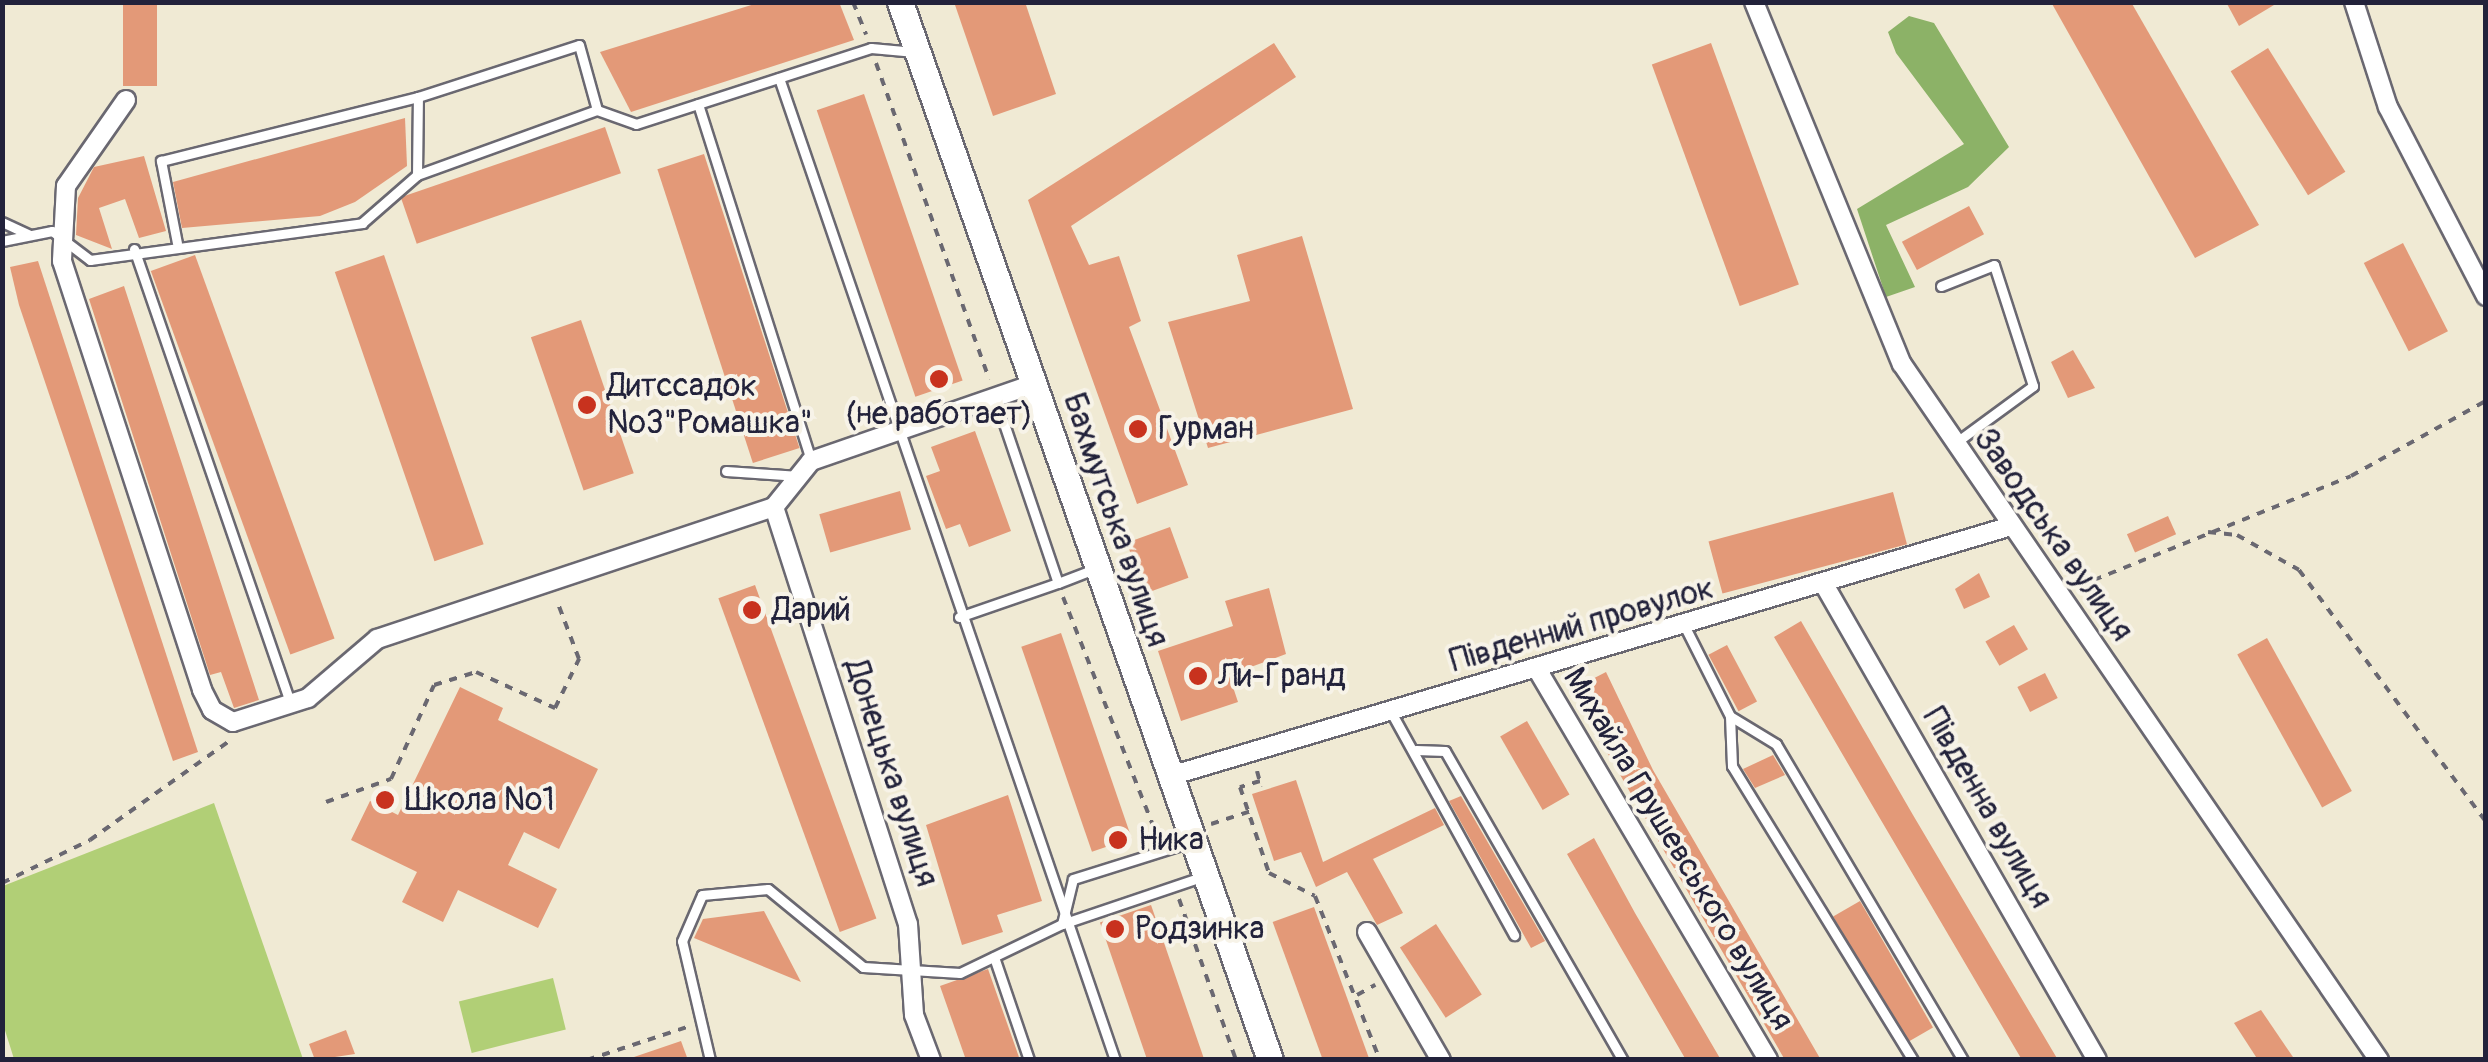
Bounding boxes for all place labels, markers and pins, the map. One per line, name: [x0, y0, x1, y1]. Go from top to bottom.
place label: Дитссадок №3"Ромашка": [607, 368, 813, 443]
marker: (не работает): [928, 368, 950, 390]
marker: Дитссадок №3"Ромашка": [576, 394, 598, 416]
place label: (не работает): [845, 395, 1033, 433]
place label: Гурман: [1158, 410, 1254, 448]
marker: Гурман: [1127, 418, 1149, 440]
place label: Дарий: [772, 591, 851, 629]
marker: Дарий: [741, 599, 763, 621]
place label: Ли-Гранд: [1218, 657, 1346, 695]
marker: Ли-Гранд: [1187, 665, 1209, 687]
place label: Школа №1: [405, 781, 555, 819]
marker: Школа №1: [374, 789, 396, 811]
place label: Ника: [1138, 821, 1204, 859]
marker: Ника: [1107, 829, 1129, 851]
place label: Родзинка: [1135, 910, 1264, 948]
marker: Родзинка: [1104, 918, 1126, 940]

